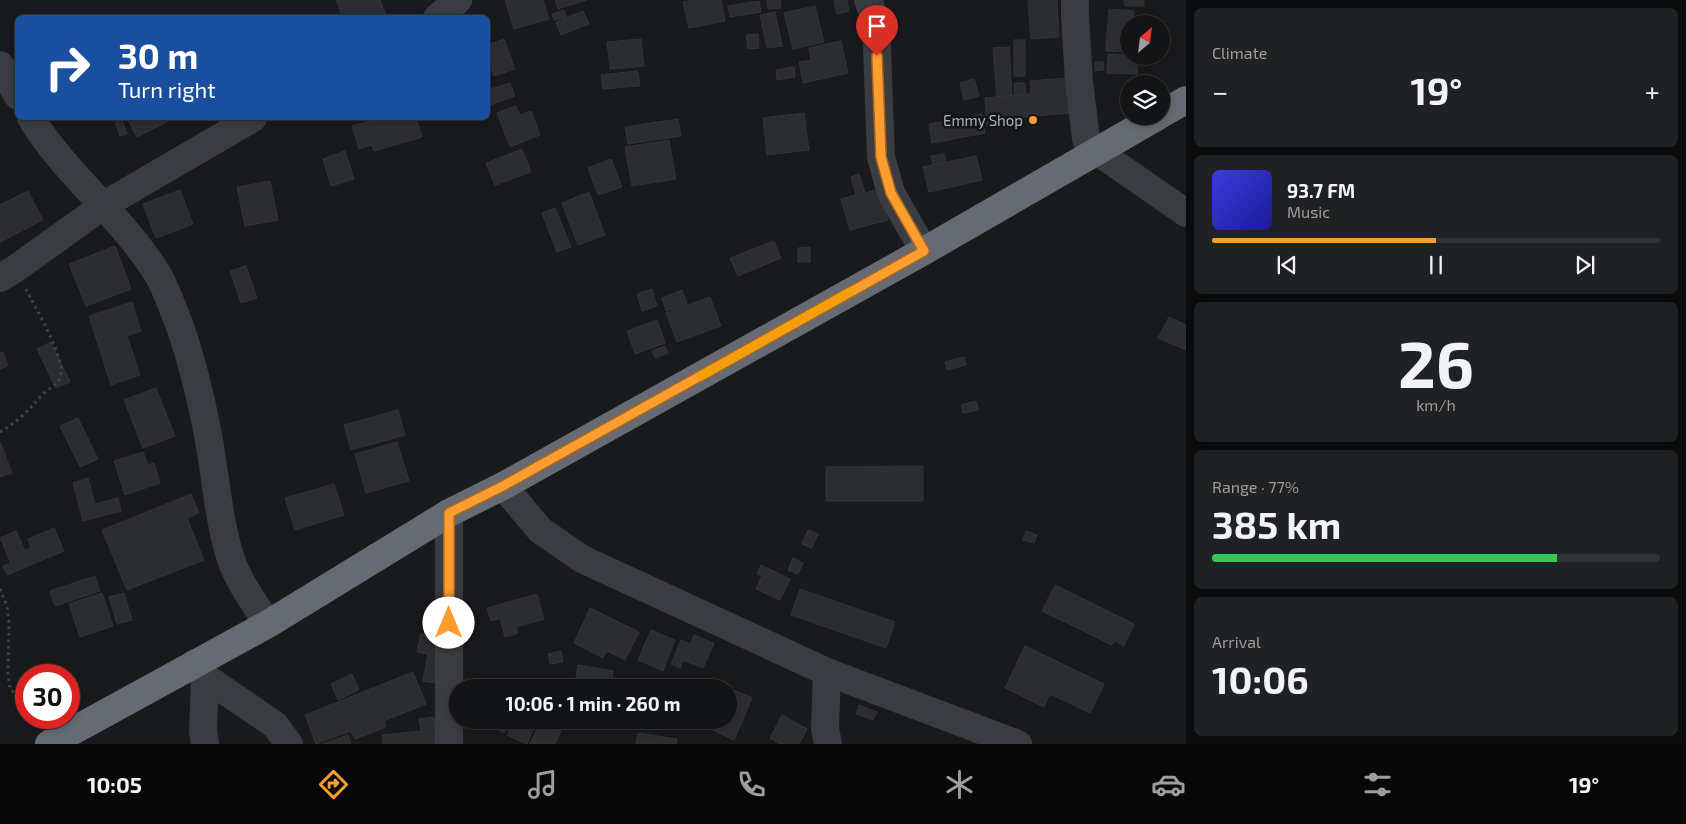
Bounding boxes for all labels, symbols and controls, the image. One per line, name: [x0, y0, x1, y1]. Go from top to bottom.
pin: [856, 5, 898, 56]
icon: arrive: [863, 12, 891, 40]
north arrow: [1120, 15, 1170, 65]
map controls: [1120, 15, 1170, 125]
text: 30 m: [118, 34, 198, 76]
icon: right: [35, 35, 100, 100]
text: Climate: [1212, 43, 1267, 62]
text: 19°: [1411, 67, 1462, 113]
text: −: [1212, 74, 1228, 108]
text: +: [1645, 74, 1660, 108]
button: layers: [1120, 75, 1170, 125]
text: Turn right: [118, 76, 216, 102]
place label: Emmy Shop: [943, 111, 1023, 129]
marker: Emmy Shop: [1027, 114, 1039, 126]
text: 93.7 FM: [1287, 179, 1355, 202]
text: Music: [1287, 202, 1330, 221]
icon: previous: [1273, 251, 1301, 279]
icon: pause: [1422, 251, 1450, 279]
icon: next: [1571, 251, 1599, 279]
text: 26: [1398, 323, 1474, 401]
text: km/h: [1416, 395, 1456, 414]
text: Range · 77%: [1212, 477, 1299, 496]
text: 385 km: [1212, 501, 1341, 547]
position arrow: [422, 596, 474, 648]
text: Arrival: [1212, 632, 1261, 651]
text: 10:06: [1212, 656, 1309, 702]
speed limit sign: 30: [15, 664, 80, 729]
text: 10:06 · 1 min · 260 m: [505, 692, 681, 715]
icon: directions: [316, 767, 351, 802]
icon: music: [525, 767, 560, 802]
icon: phone: [734, 767, 769, 802]
icon: climate: [942, 767, 977, 802]
icon: car: [1151, 767, 1186, 802]
icon: filters: [1360, 767, 1395, 802]
text: 10:05: [87, 771, 142, 797]
text: 19°: [1569, 771, 1599, 797]

